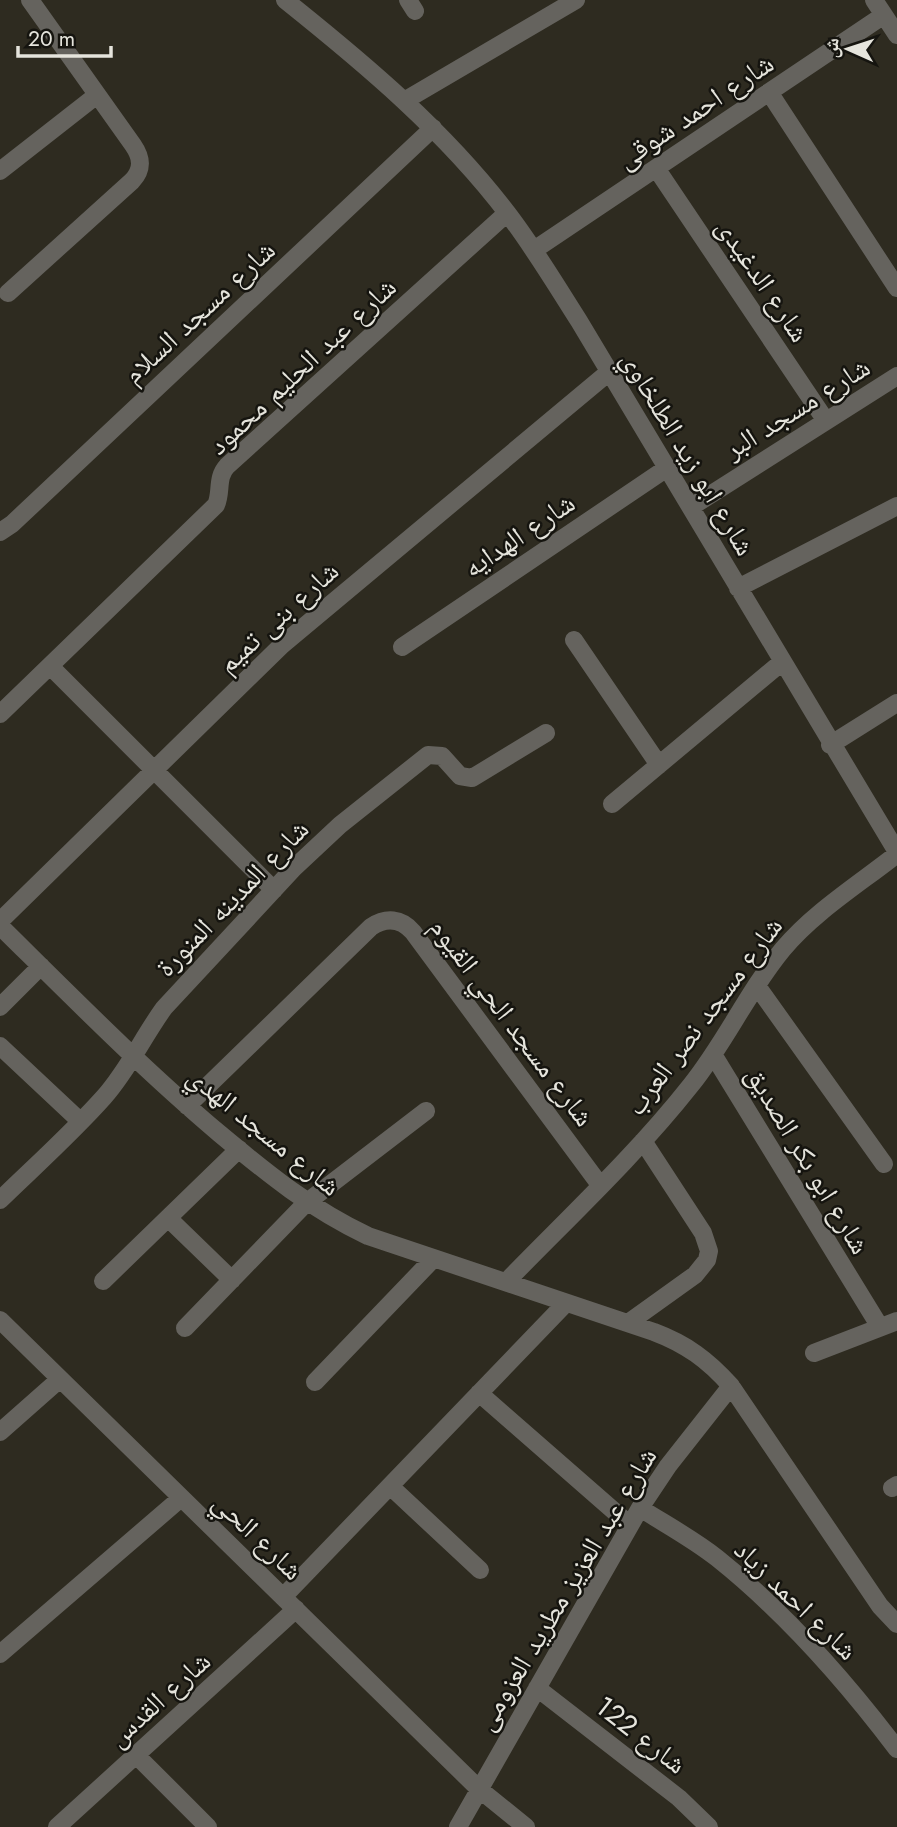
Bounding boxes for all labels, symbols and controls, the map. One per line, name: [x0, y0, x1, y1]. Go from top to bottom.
scale bar: [18, 14, 110, 58]
north arrow: [813, 14, 883, 84]
text: 20 m: [28, 24, 75, 54]
text: ش: [818, 37, 846, 59]
street label: شارع احمد شوقى: [608, 43, 782, 179]
street label: شارع الدغيدى: [706, 210, 820, 350]
street label: شارع مسجد السلام: [114, 230, 284, 394]
street label: شارع عبد الحليم محمود: [199, 268, 405, 464]
street label: شارع ابو زيد الطلخاوي: [609, 343, 766, 564]
street label: شارع مسجد البر: [715, 347, 878, 470]
street label: شارع الهدايه: [455, 482, 583, 588]
street label: شارع بنى تميم: [208, 551, 348, 683]
street label: شارع المدينه المنورة: [146, 810, 318, 986]
street label: شارع مسجد نصر العرب: [616, 908, 792, 1124]
street label: شارع مسجد الحي القيوم: [418, 909, 604, 1136]
street label: شارع مسجد الهدي: [177, 1056, 350, 1207]
street label: شارع ابو بكر الصديق: [736, 1058, 880, 1262]
street label: شارع عبد العزيز مطريد العزومى: [465, 1440, 667, 1738]
street label: شارع الحي: [202, 1482, 313, 1591]
street label: شارع احمد زياد: [725, 1530, 867, 1670]
street label: شارع القدس: [98, 1641, 220, 1757]
street label: شارع 122: [587, 1686, 695, 1784]

